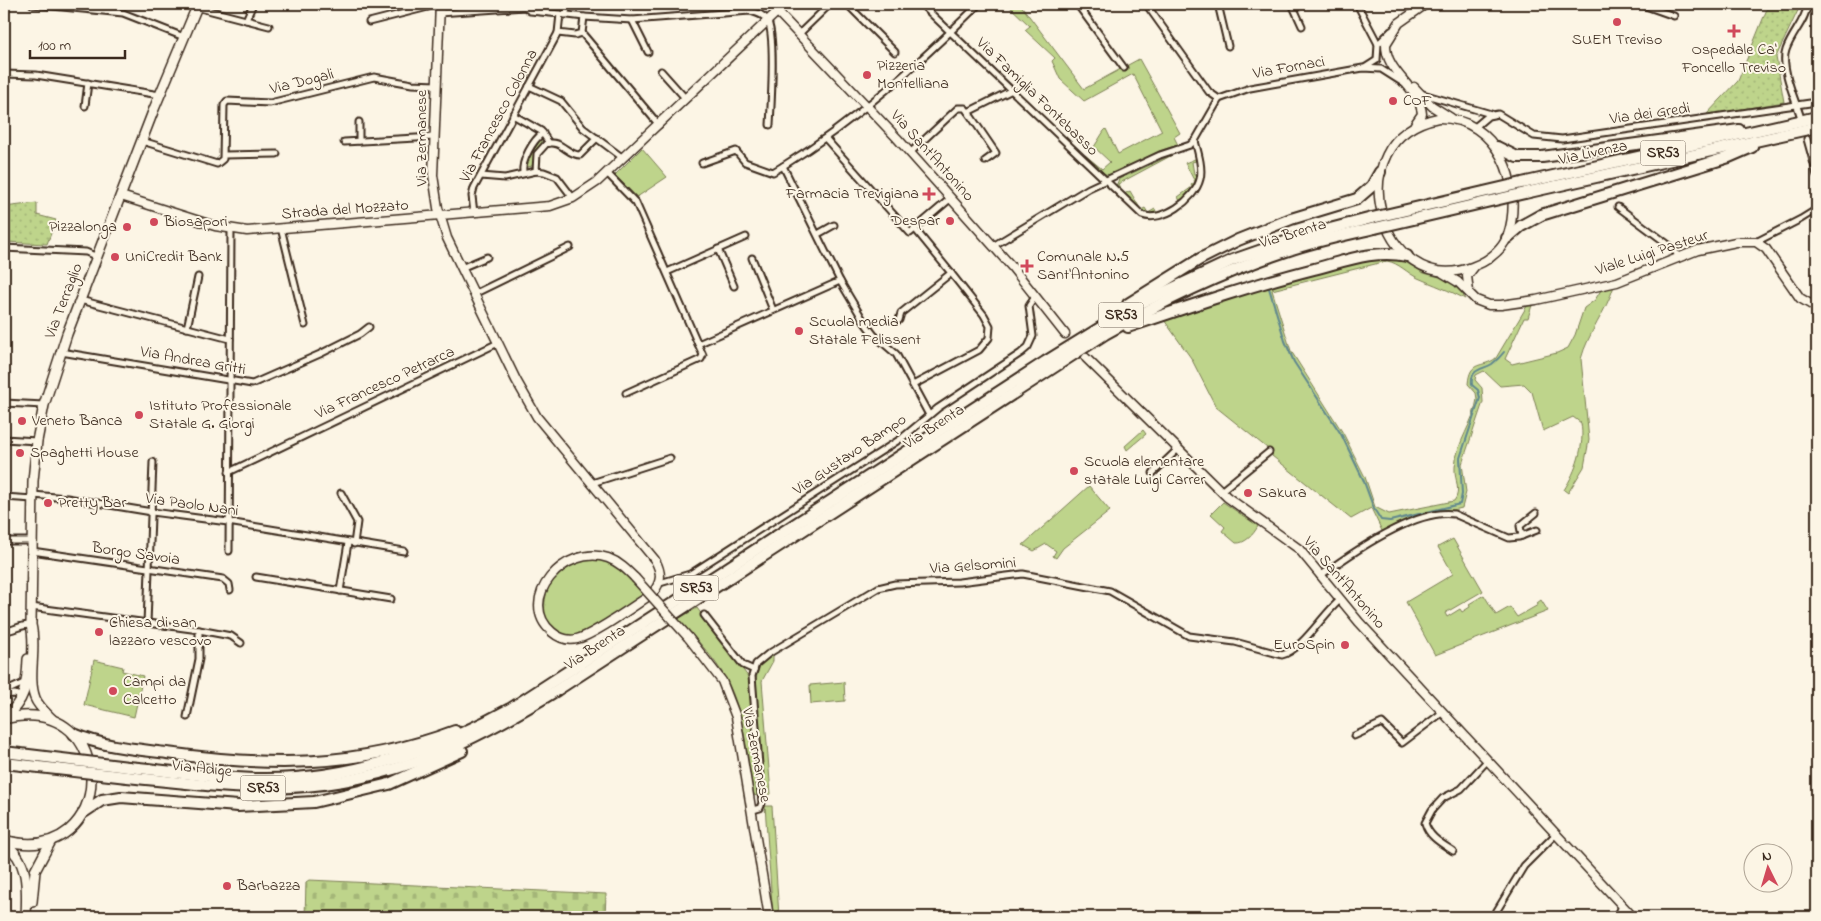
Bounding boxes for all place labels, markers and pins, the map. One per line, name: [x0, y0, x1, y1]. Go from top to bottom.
marker: SUEM Treviso: [1611, 16, 1623, 28]
marker: Ospedale Ca' Foncello Treviso: [1727, 24, 1741, 38]
place label: SUEM Treviso: [1572, 28, 1662, 52]
place label: Ospedale Ca' Foncello Treviso: [1681, 38, 1786, 80]
place label: Pizzeria Montelliana: [877, 54, 949, 96]
marker: Pizzeria Montelliana: [861, 69, 873, 81]
place label: COF: [1403, 89, 1432, 113]
marker: COF: [1387, 95, 1399, 107]
place label: Farmacia Trevigiana: [785, 182, 919, 206]
marker: Farmacia Trevigiana: [923, 188, 935, 200]
place label: Despar: [890, 209, 940, 233]
place label: Biosapori: [163, 210, 228, 234]
place label: Pizzalonga: [49, 215, 117, 239]
marker: Despar: [944, 215, 956, 227]
marker: Biosapori: [148, 216, 160, 228]
marker: Pizzalonga: [121, 221, 133, 233]
place label: UniCredit Bank: [125, 245, 223, 269]
place label: Comunale N.5 Sant'Antonino: [1037, 245, 1129, 287]
marker: UniCredit Bank: [109, 251, 121, 263]
marker: Comunale N.5 Sant'Antonino: [1021, 260, 1033, 272]
place label: Scuola media Statale Felissent: [809, 310, 922, 352]
marker: Scuola media Statale Felissent: [793, 325, 805, 337]
place label: Istituto Professionale Statale G. Giorgi: [149, 394, 292, 436]
place label: Veneto Banca: [31, 409, 122, 433]
marker: Istituto Professionale Statale G. Giorgi: [133, 409, 145, 421]
marker: Veneto Banca: [16, 415, 28, 427]
place label: Spaghetti House: [30, 441, 139, 465]
marker: Spaghetti House: [14, 447, 26, 459]
place label: Scuola elementare statale Luigi Carrer: [1084, 450, 1206, 492]
marker: Scuola elementare statale Luigi Carrer: [1068, 465, 1080, 477]
place label: Sakura: [1258, 481, 1307, 505]
marker: Sakura: [1242, 487, 1254, 499]
place label: Pretty Bar: [58, 491, 126, 515]
marker: Pretty Bar: [42, 497, 54, 509]
place label: Chiesa di san lazzaro vescovo: [109, 611, 212, 653]
marker: Chiesa di san lazzaro vescovo: [93, 626, 105, 638]
place label: EuroSpin: [1273, 633, 1335, 657]
marker: EuroSpin: [1339, 639, 1351, 651]
place label: Campi da Calcetto: [123, 670, 186, 712]
marker: Campi da Calcetto: [107, 685, 119, 697]
place label: Barbazza: [236, 874, 301, 898]
marker: Barbazza: [221, 880, 233, 892]

